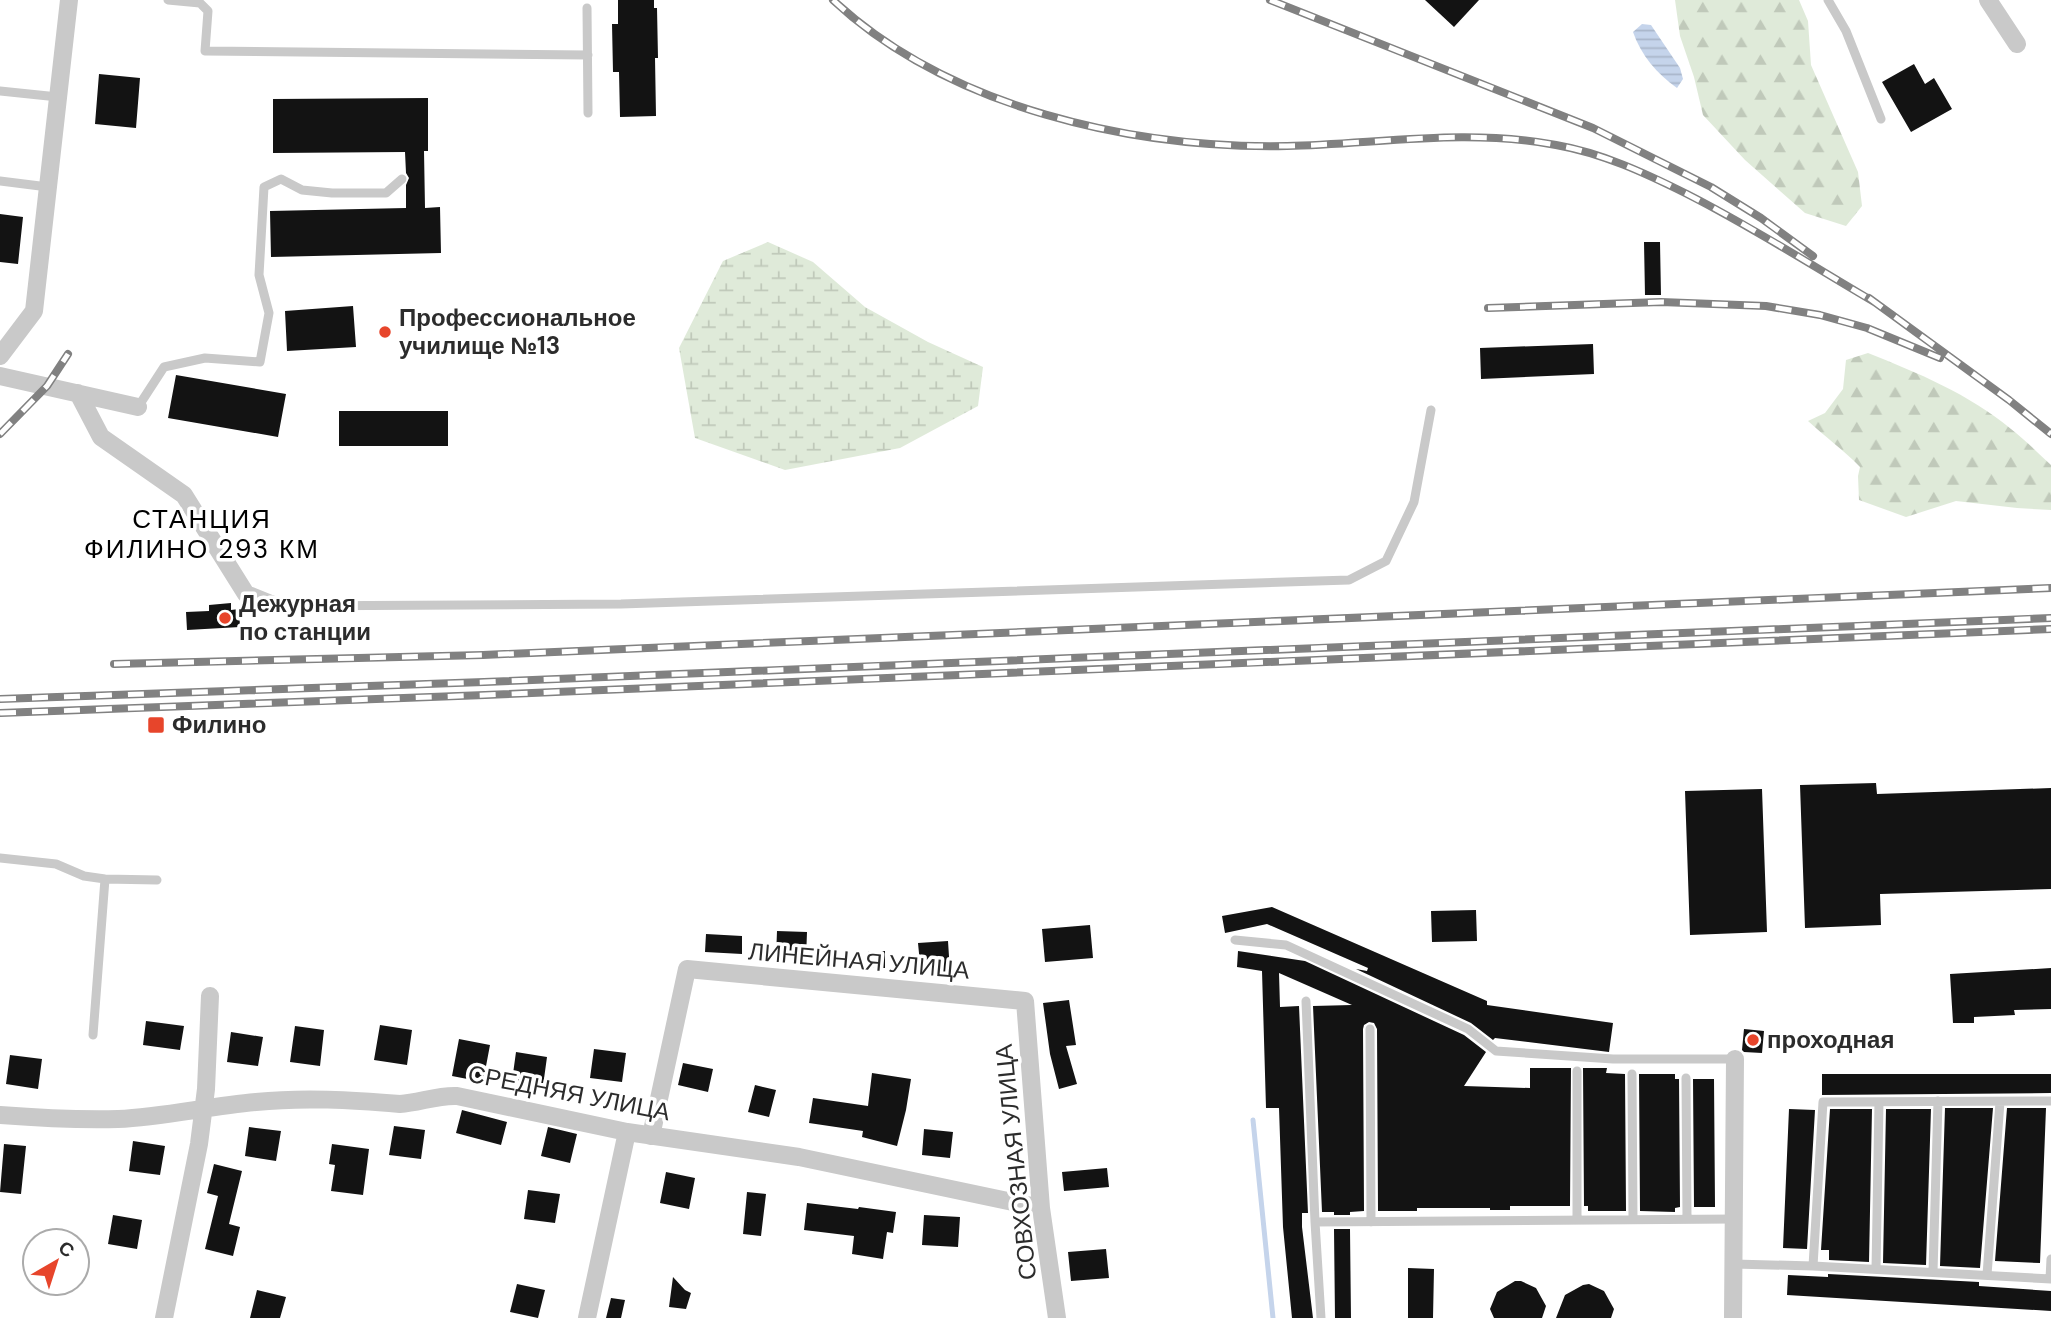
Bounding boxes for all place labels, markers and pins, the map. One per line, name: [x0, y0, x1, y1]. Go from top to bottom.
place label: Профессиональное училище №13: [399, 302, 636, 361]
marker: Профессиональное училище №13: [377, 324, 393, 340]
place label: Дежурная по станции: [239, 588, 371, 647]
marker: Дежурная по станции: [217, 610, 233, 626]
place label: Филино: [172, 709, 266, 740]
marker: Филино: [146, 715, 166, 735]
place label: проходная: [1767, 1024, 1894, 1055]
marker: проходная: [1745, 1032, 1761, 1048]

